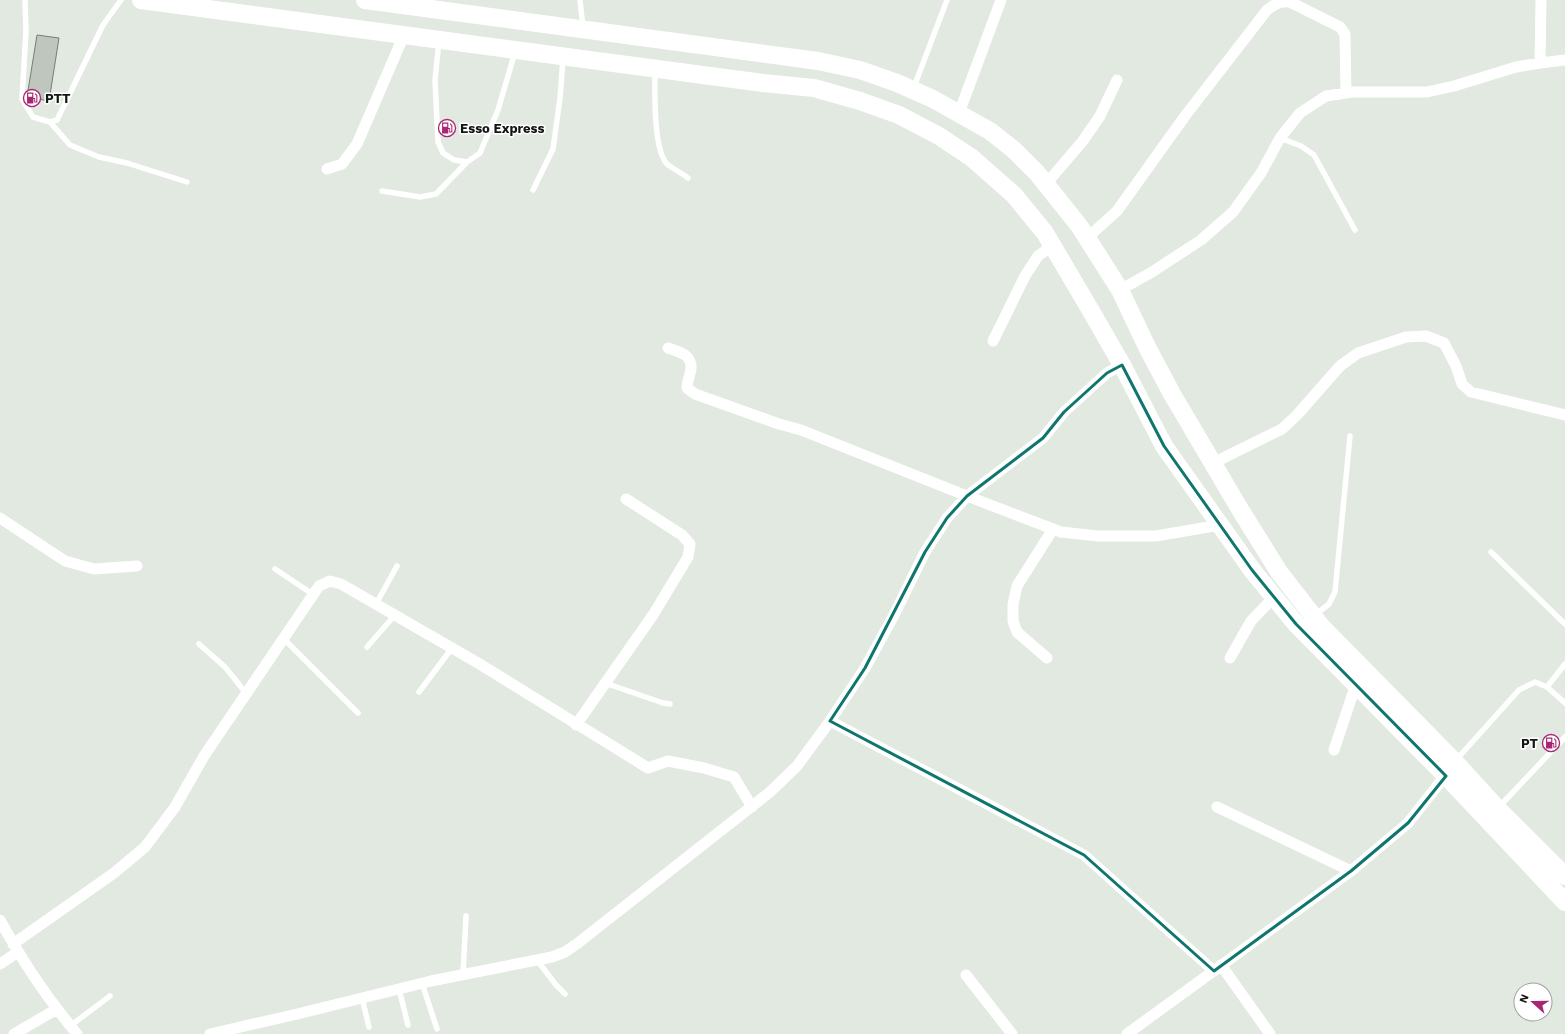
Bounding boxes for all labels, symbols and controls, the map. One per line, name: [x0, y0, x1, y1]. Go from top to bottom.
fuel station icon: PTT: [22, 88, 42, 108]
place label: PTT: [45, 91, 71, 106]
fuel station icon: Esso Express: [437, 118, 457, 138]
place label: Esso Express: [460, 121, 545, 136]
fuel station icon: PT: [1541, 733, 1561, 753]
place label: PT: [1521, 736, 1538, 751]
north arrow: [1513, 982, 1553, 1022]
text: N: [1517, 992, 1532, 1005]

